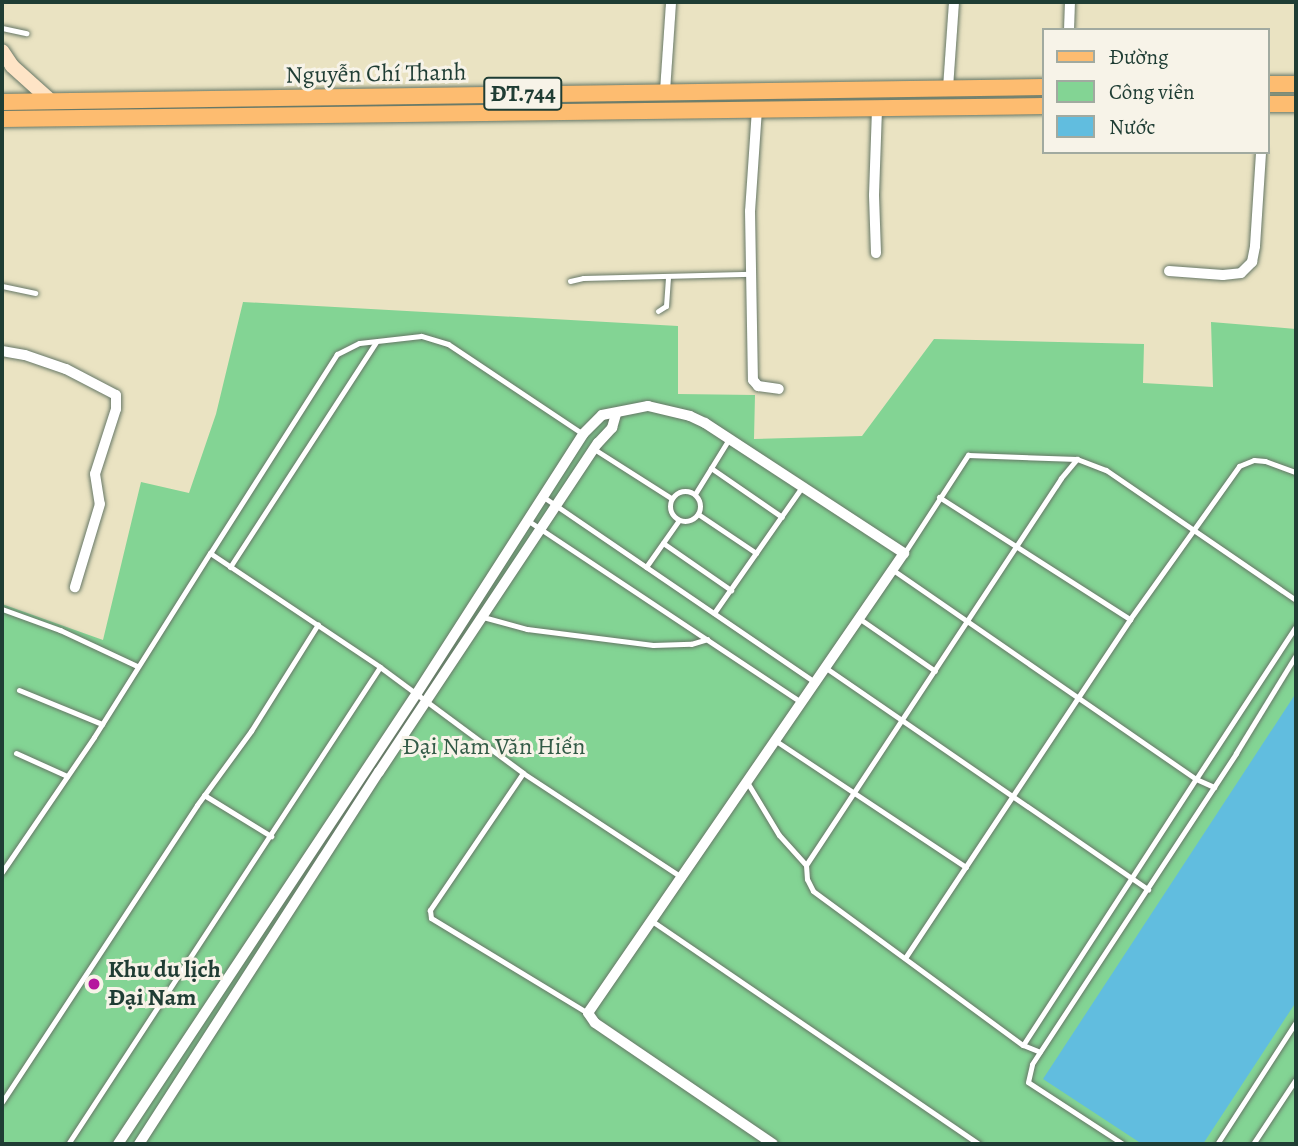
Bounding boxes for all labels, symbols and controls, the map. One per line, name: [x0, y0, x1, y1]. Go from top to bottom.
legend: [1042, 28, 1270, 154]
text: Đường: [1109, 43, 1168, 71]
street label: Nguyễn Chí Thanh: [285, 58, 467, 90]
road number: ĐT.744: [483, 74, 563, 114]
text: Công viên: [1109, 78, 1195, 106]
text: Nước: [1109, 113, 1155, 141]
park label: Đại Nam Văn Hiến: [403, 733, 585, 761]
place label: Khu du lịch Đại Nam: [108, 956, 221, 1012]
marker: Khu du lịch Đại Nam: [86, 976, 102, 992]

